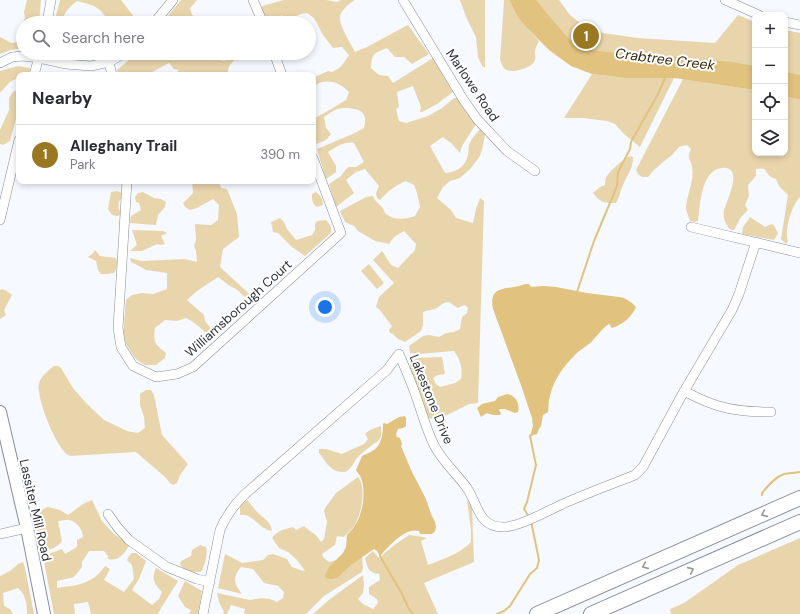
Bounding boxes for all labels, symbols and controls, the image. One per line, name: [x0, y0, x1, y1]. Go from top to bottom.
map controls: [752, 12, 788, 156]
button: +: [752, 12, 788, 48]
search box: [16, 16, 316, 60]
pin: 1: [573, 21, 599, 51]
icon: search: [30, 27, 52, 49]
text: Search here: [62, 28, 145, 48]
water label: Crabtree Creek: [614, 44, 717, 74]
street label: Marlowe Road: [442, 46, 503, 125]
button: −: [752, 48, 788, 84]
button: locate: [752, 84, 788, 120]
text: Nearby: [32, 87, 92, 109]
button: layers: [752, 120, 788, 156]
text: Alleghany Trail: [70, 136, 177, 156]
text: 1: [43, 146, 47, 163]
text: 390 m: [261, 146, 300, 163]
text: Park: [70, 156, 96, 173]
street label: Williamsborough Court: [181, 256, 295, 361]
your location: [315, 297, 335, 317]
street label: Lakestone Drive: [406, 352, 457, 447]
street label: Lassiter Mill Road: [16, 457, 56, 563]
one-way arrow: [761, 509, 769, 517]
one-way arrow: [642, 561, 650, 569]
one-way arrow: [686, 567, 694, 575]

